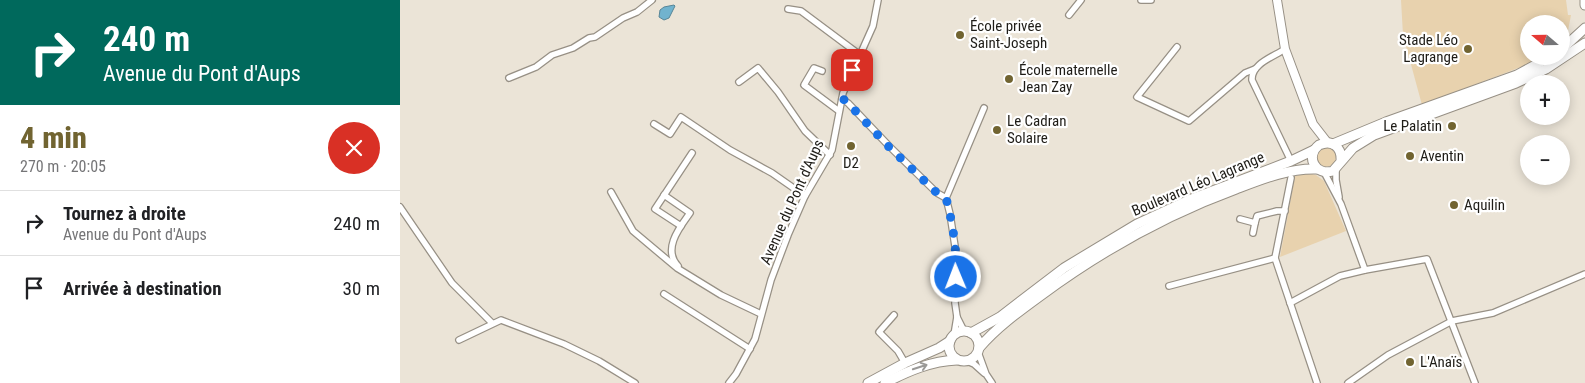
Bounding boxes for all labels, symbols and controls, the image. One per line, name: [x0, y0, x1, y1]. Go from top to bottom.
north arrow: [1520, 15, 1570, 65]
map controls: [1520, 15, 1570, 185]
place label: École privée Saint-Joseph: [970, 17, 1047, 52]
text: 240 m: [103, 19, 190, 60]
icon: right: [20, 20, 85, 85]
marker: École privée Saint-Joseph: [954, 29, 966, 41]
place label: Stade Léo Lagrange: [1399, 31, 1458, 66]
marker: Stade Léo Lagrange: [1462, 43, 1474, 55]
pin: [831, 49, 873, 91]
icon: arrive: [838, 56, 866, 84]
text: Avenue du Pont d'Aups: [103, 61, 301, 86]
place label: École maternelle Jean Zay: [1019, 61, 1117, 96]
marker: École maternelle Jean Zay: [1003, 73, 1015, 85]
button: +: [1520, 75, 1570, 125]
place label: Le Cadran Solaire: [1007, 112, 1066, 147]
place label: Le Palatin: [1383, 117, 1442, 135]
text: 4 min: [20, 120, 87, 155]
marker: Le Palatin: [1446, 120, 1458, 132]
button: close: [328, 122, 380, 174]
marker: Le Cadran Solaire: [991, 124, 1003, 136]
button: −: [1520, 135, 1570, 185]
street label: Avenue du Pont d'Aups: [756, 137, 828, 267]
marker: D2: [845, 140, 857, 152]
place label: Aventin: [1420, 147, 1464, 165]
street label: Boulevard Léo Lagrange: [1129, 148, 1267, 220]
marker: Aventin: [1404, 150, 1416, 162]
place label: D2: [843, 154, 859, 172]
text: 270 m · 20:05: [20, 157, 106, 176]
place label: Aquilin: [1464, 196, 1505, 214]
marker: Aquilin: [1448, 199, 1460, 211]
text: Tournez à droite: [63, 202, 186, 225]
icon: right: [20, 209, 48, 237]
text: 240 m: [333, 212, 380, 235]
text: Avenue du Pont d'Aups: [63, 225, 207, 244]
position arrow: [929, 250, 981, 302]
icon: arrive: [20, 274, 48, 302]
text: Arrivée à destination: [63, 277, 222, 300]
text: 30 m: [343, 277, 380, 300]
place label: L'Anaïs: [1420, 353, 1463, 371]
marker: L'Anaïs: [1404, 356, 1416, 368]
one-way arrow: [911, 362, 927, 372]

